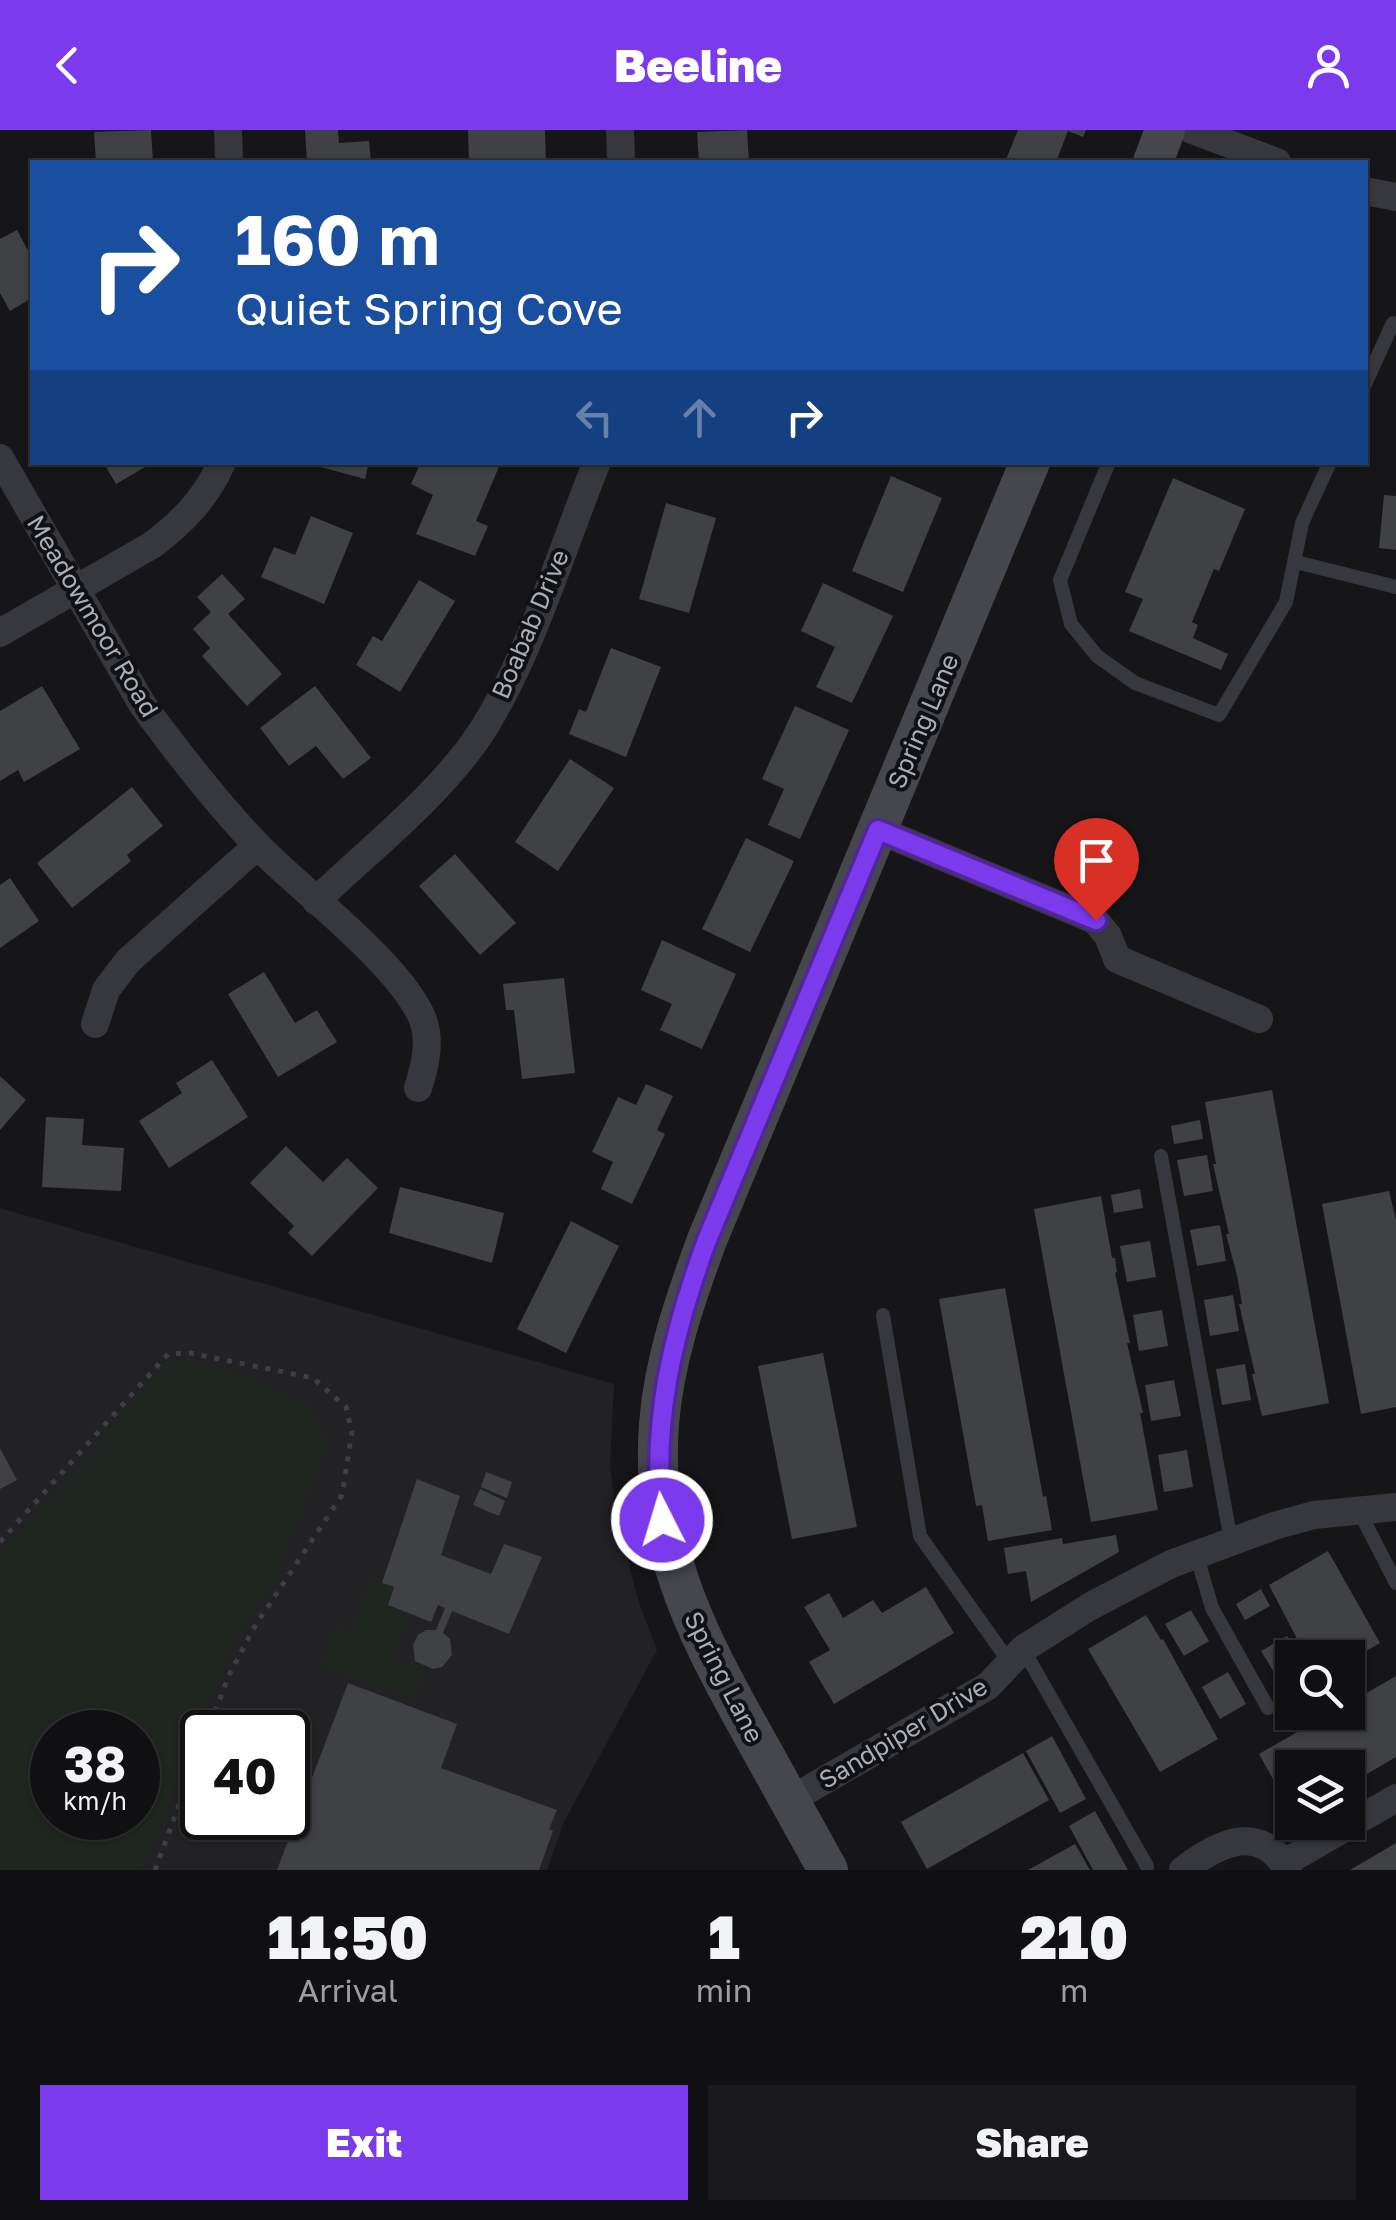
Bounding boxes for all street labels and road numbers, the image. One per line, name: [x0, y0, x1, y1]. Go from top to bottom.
street label: Meadowmoor Road: [21, 509, 166, 722]
street label: Boabab Drive: [484, 545, 575, 703]
street label: Spring Lane: [880, 649, 965, 793]
street label: Spring Lane: [678, 1606, 771, 1748]
street label: Sandpiper Drive: [813, 1670, 992, 1795]

